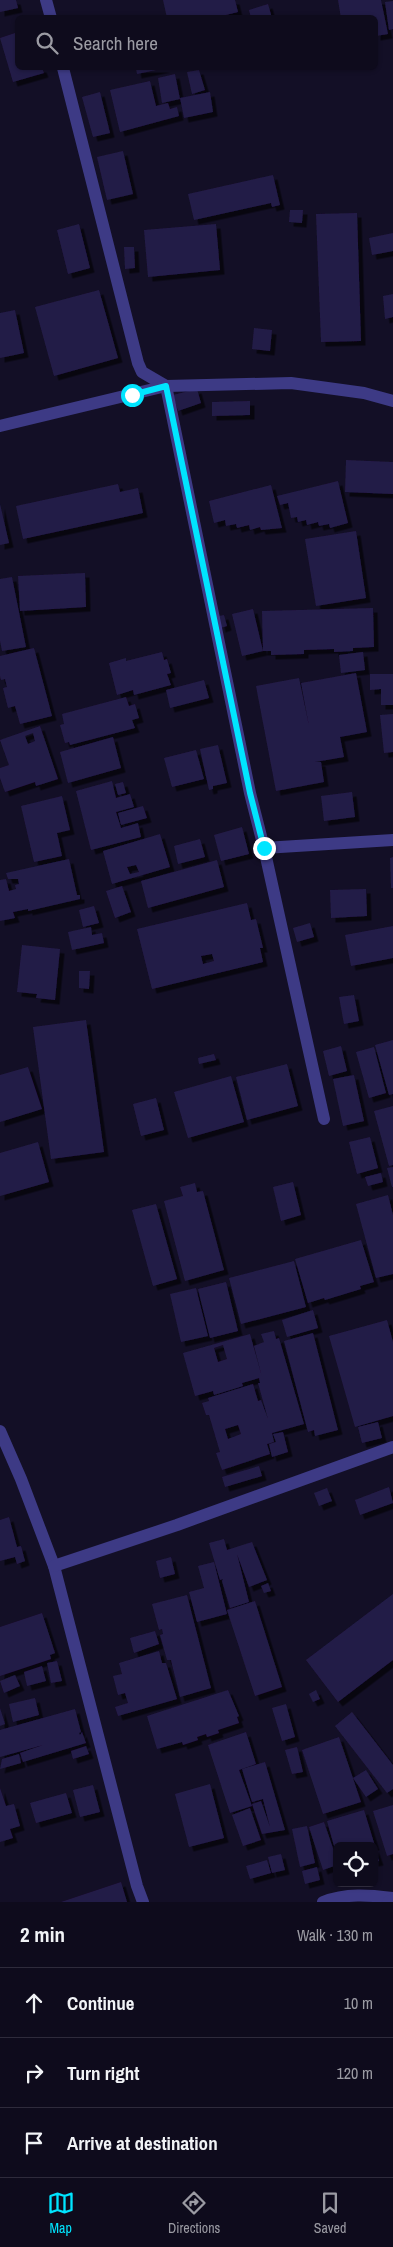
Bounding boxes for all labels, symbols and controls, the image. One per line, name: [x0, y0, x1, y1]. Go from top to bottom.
search box: [15, 15, 378, 70]
icon: search: [33, 29, 61, 57]
text: Search here: [73, 30, 158, 56]
route start: [121, 384, 144, 407]
route end: [253, 837, 276, 860]
map controls: [333, 1842, 378, 1887]
button: locate: [333, 1842, 378, 1887]
text: 2 min: [20, 1920, 65, 1949]
text: Walk · 130 m: [297, 1924, 373, 1946]
icon: ahead: [20, 1989, 48, 2017]
text: Continue: [67, 1990, 135, 2016]
text: 10 m: [344, 1992, 373, 2014]
icon: right: [20, 2059, 48, 2087]
text: Turn right: [67, 2060, 139, 2086]
text: 120 m: [337, 2062, 373, 2084]
icon: arrive: [20, 2129, 48, 2157]
text: Arrive at destination: [67, 2130, 218, 2156]
tab: Map: [47, 2189, 75, 2237]
tab: Directions: [168, 2189, 220, 2237]
tab: Saved: [314, 2189, 346, 2237]

